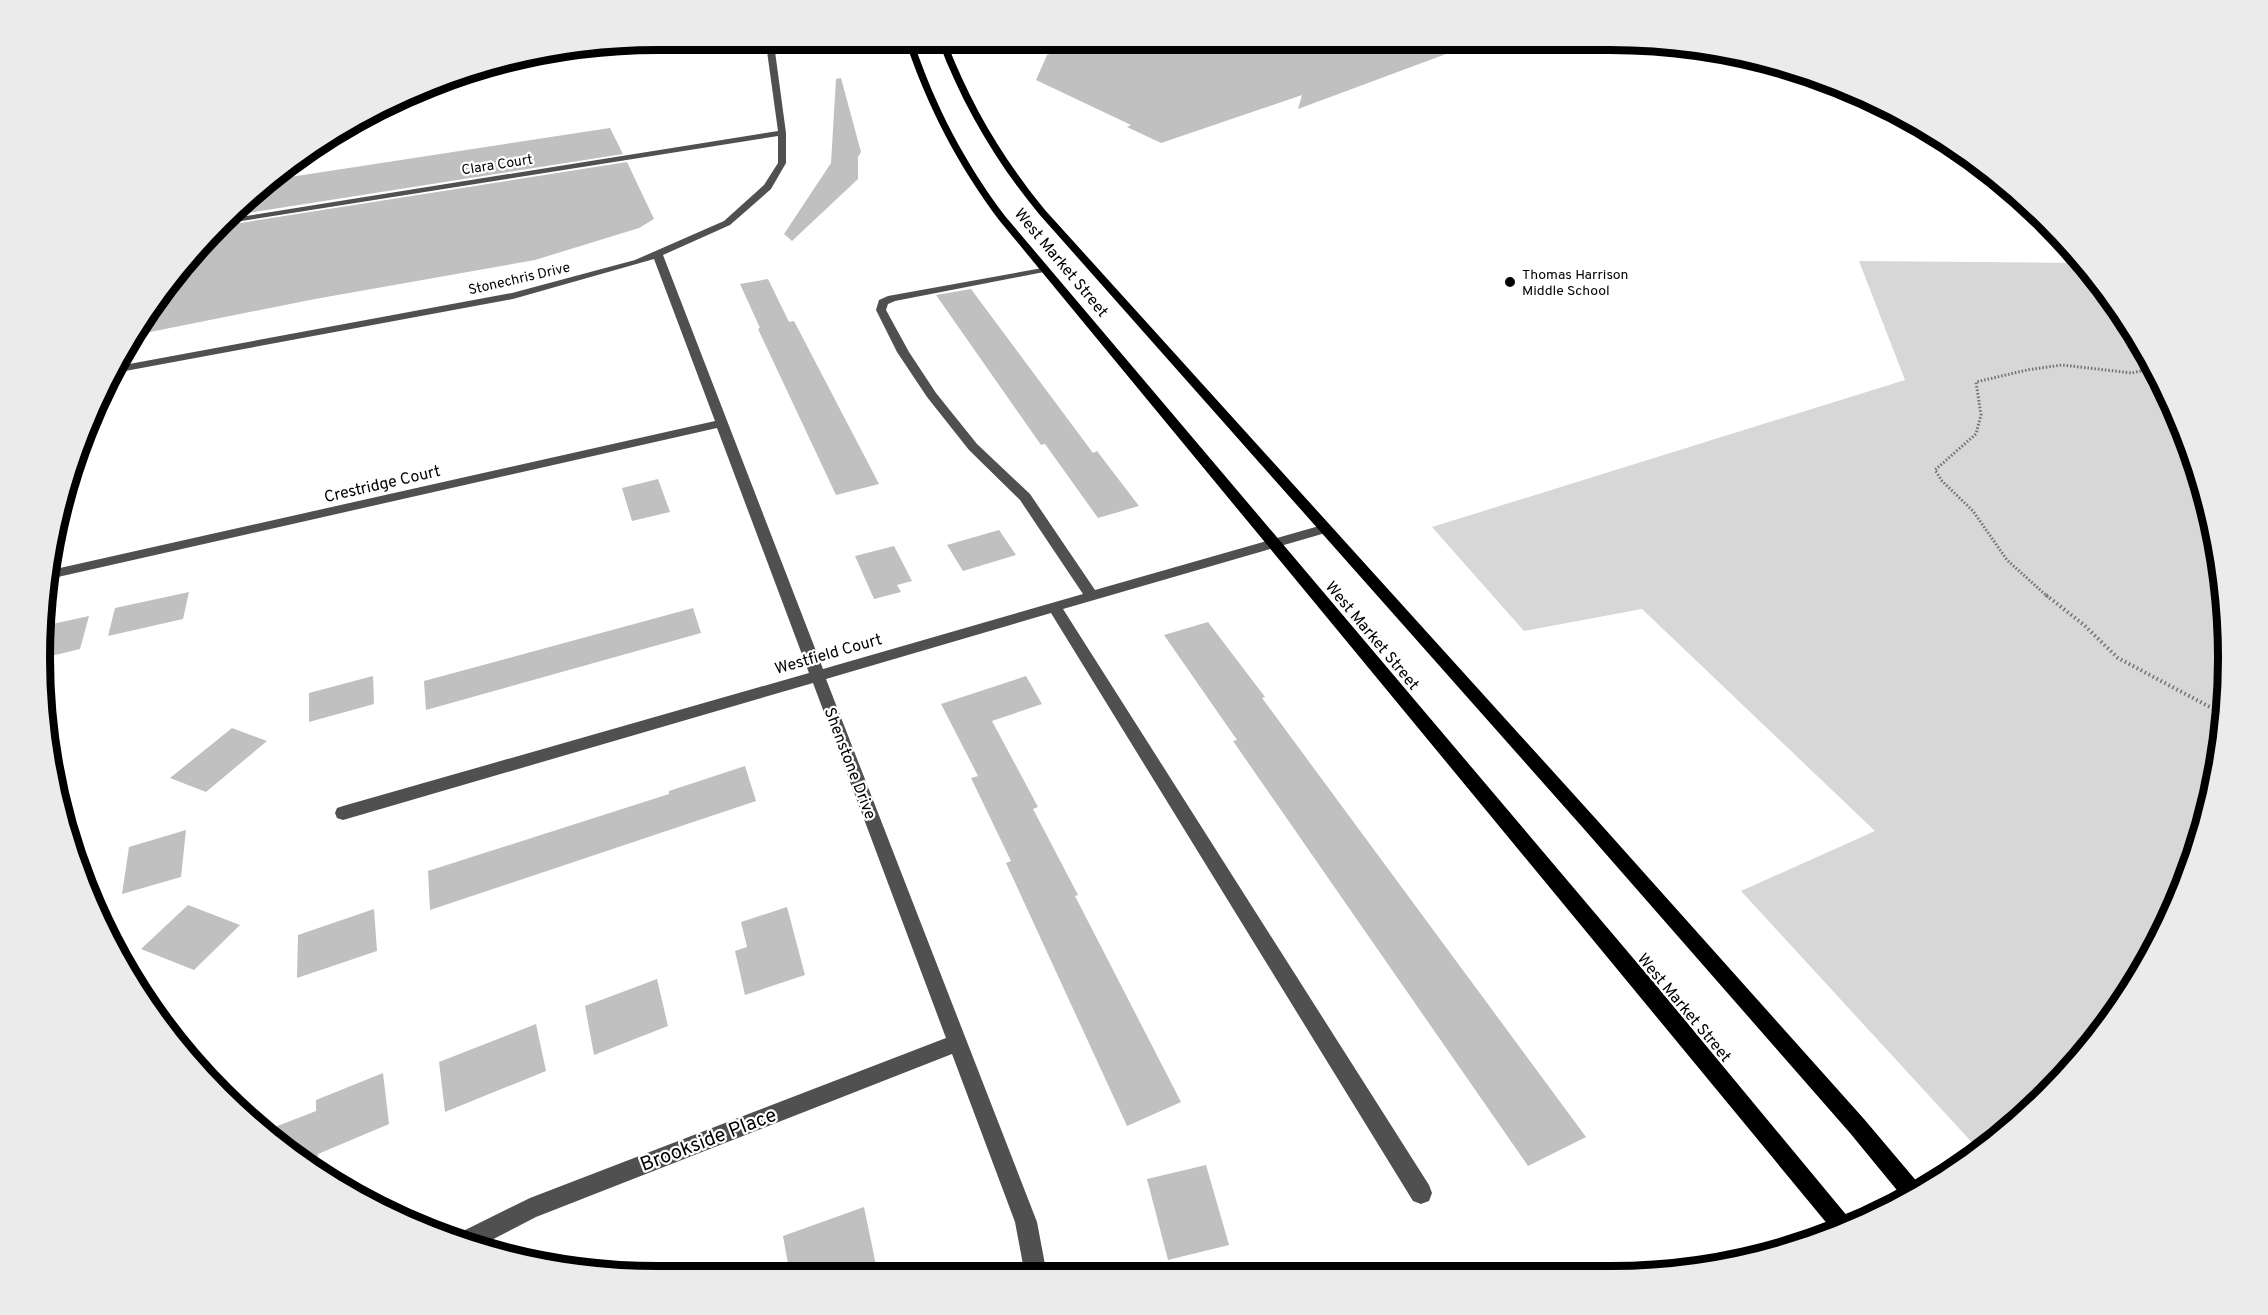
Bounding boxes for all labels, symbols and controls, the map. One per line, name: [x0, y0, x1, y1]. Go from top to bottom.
street label: Clara Court: [460, 151, 534, 180]
street label: West Market Street: [1009, 205, 1112, 322]
street label: Stonechris Drive: [467, 259, 572, 299]
place label: Thomas Harrison Middle School: [1522, 267, 1628, 300]
marker: Thomas Harrison Middle School: [1503, 275, 1517, 289]
street label: Crestridge Court: [322, 462, 443, 508]
street label: West Market Street: [1320, 578, 1423, 695]
street label: Westfield Court: [773, 630, 885, 680]
street label: Shenstone Drive: [819, 705, 880, 822]
street label: West Market Street: [1632, 950, 1735, 1067]
street label: Brookside Place: [637, 1103, 781, 1179]

